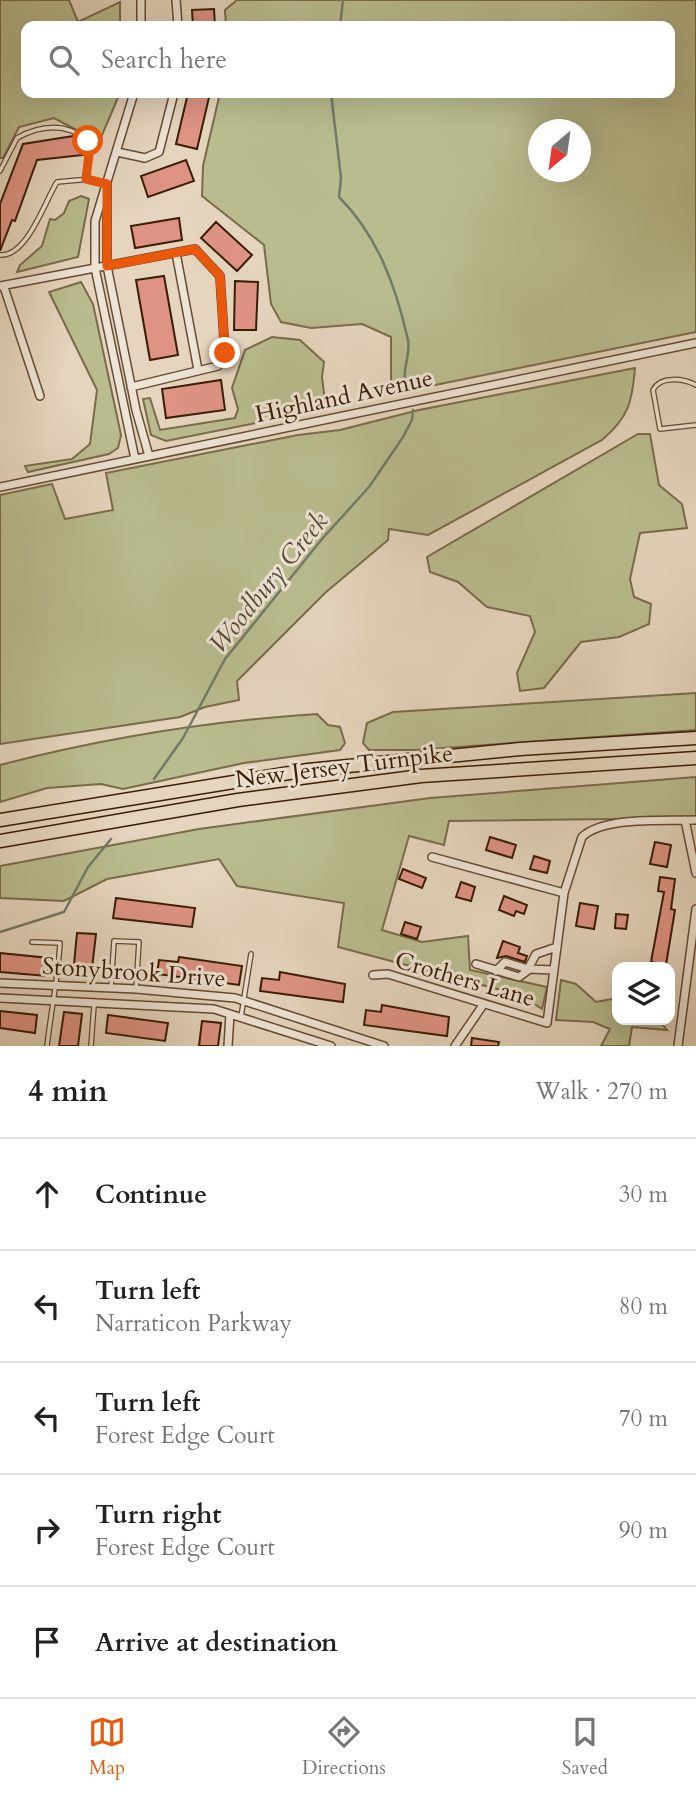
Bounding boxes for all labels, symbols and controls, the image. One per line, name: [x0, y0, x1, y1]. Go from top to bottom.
search box: [21, 21, 675, 98]
icon: search: [45, 41, 83, 79]
text: Search here: [101, 42, 227, 77]
north arrow: [528, 119, 591, 182]
route start: [72, 125, 103, 156]
route end: [209, 337, 240, 368]
street label: Highland Avenue: [252, 362, 436, 431]
water label: Woodbury Creek: [201, 504, 336, 660]
street label: New Jersey Turnpike: [233, 737, 455, 796]
street label: Crothers Lane: [391, 944, 539, 1015]
street label: Stonybrook Drive: [41, 950, 227, 995]
map controls: [612, 962, 675, 1025]
button: layers: [612, 962, 675, 1025]
text: 4 min: [28, 1071, 108, 1112]
text: Walk · 270 m: [535, 1076, 668, 1107]
icon: ahead: [28, 1175, 66, 1213]
text: Continue: [95, 1177, 207, 1212]
text: 30 m: [619, 1179, 668, 1210]
text: Turn left: [95, 1273, 200, 1308]
icon: left: [28, 1287, 66, 1325]
text: 80 m: [619, 1291, 668, 1322]
text: Narraticon Parkway: [95, 1308, 292, 1339]
text: Turn left: [95, 1385, 200, 1420]
icon: left: [28, 1399, 66, 1437]
text: 70 m: [619, 1403, 668, 1434]
text: Forest Edge Court: [95, 1420, 275, 1451]
text: Turn right: [95, 1497, 222, 1532]
icon: right: [28, 1511, 66, 1549]
text: 90 m: [619, 1515, 668, 1546]
text: Forest Edge Court: [95, 1532, 275, 1563]
icon: arrive: [28, 1623, 66, 1661]
text: Arrive at destination: [95, 1625, 338, 1660]
tab: Map: [88, 1713, 126, 1781]
tab: Directions: [302, 1713, 386, 1781]
tab: Saved: [562, 1713, 608, 1781]

